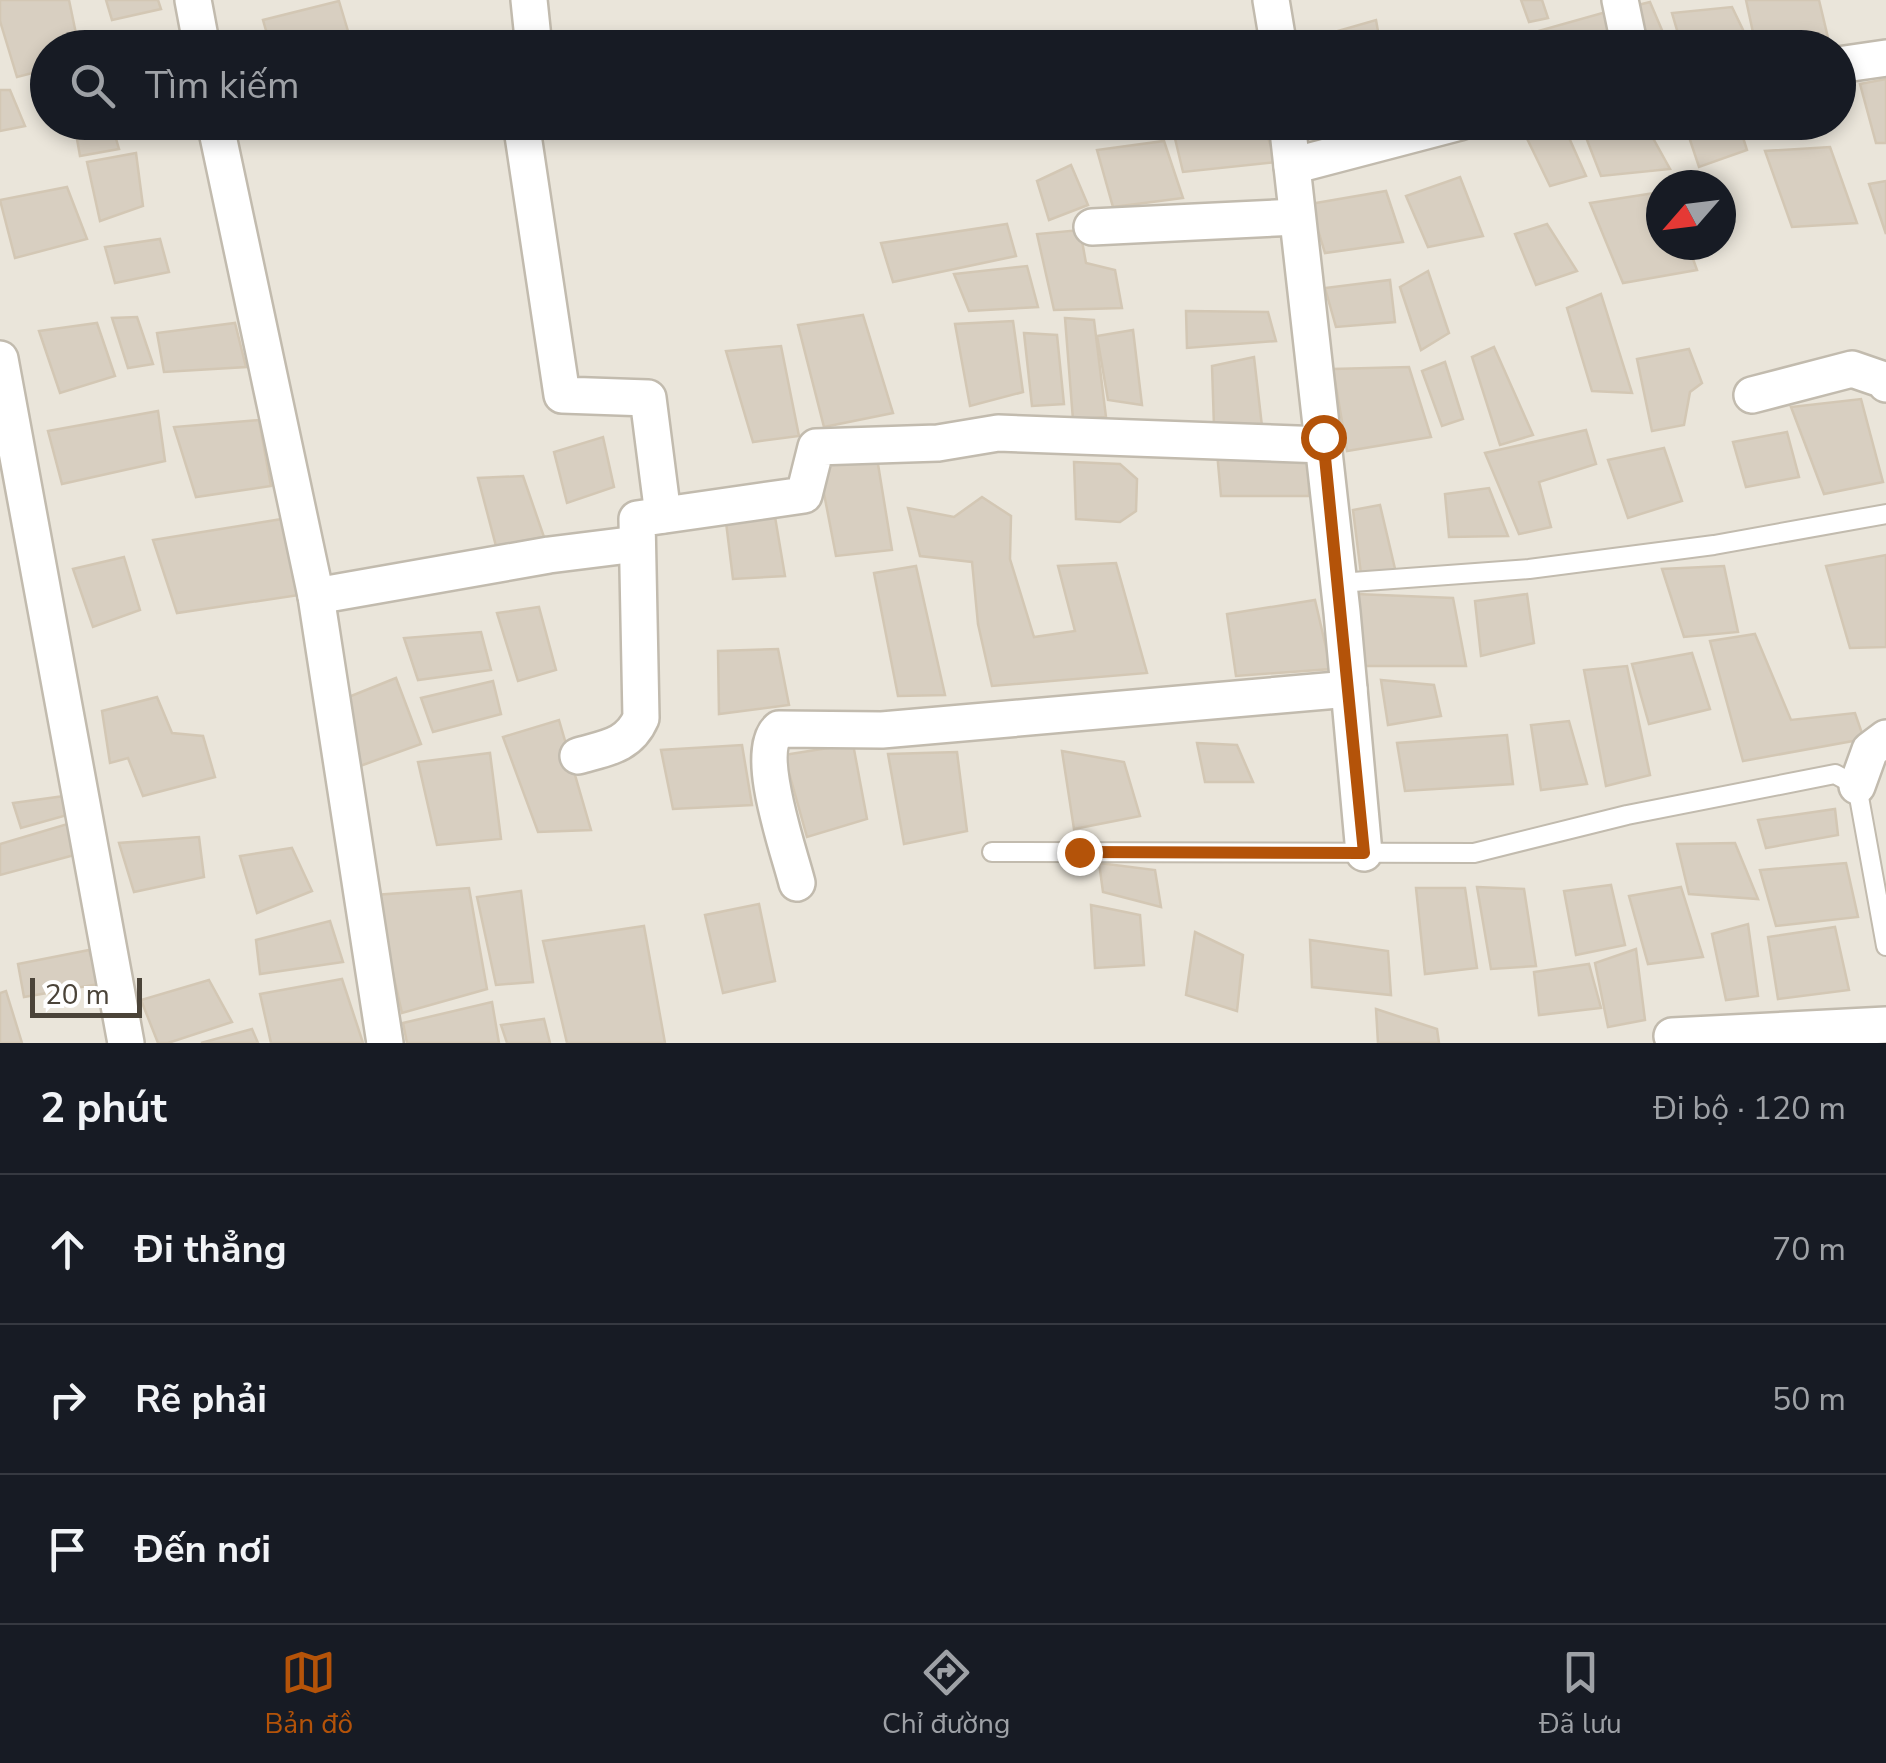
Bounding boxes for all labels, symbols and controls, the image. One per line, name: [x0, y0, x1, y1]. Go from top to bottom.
search box: [30, 30, 1856, 140]
icon: search: [65, 58, 120, 113]
text: Tìm kiếm: [145, 60, 300, 111]
north arrow: [1646, 170, 1736, 260]
route start: [1301, 415, 1347, 461]
route end: [1057, 830, 1103, 876]
scale bar: [30, 973, 142, 1018]
text: 20 m: [45, 976, 110, 1014]
text: 2 phút: [40, 1080, 167, 1137]
text: Đi bộ · 120 m: [1653, 1087, 1846, 1130]
icon: ahead: [40, 1222, 95, 1277]
text: Đi thẳng: [135, 1224, 287, 1275]
text: 70 m: [1772, 1228, 1846, 1271]
icon: right: [40, 1372, 95, 1427]
text: Rẽ phải: [135, 1374, 267, 1425]
text: 50 m: [1772, 1378, 1846, 1421]
icon: arrive: [40, 1522, 95, 1577]
text: Đến nơi: [135, 1524, 271, 1575]
tab: Bản đồ: [264, 1645, 353, 1743]
tab: Chỉ đường: [882, 1645, 1010, 1743]
tab: Đã lưu: [1539, 1645, 1622, 1743]

